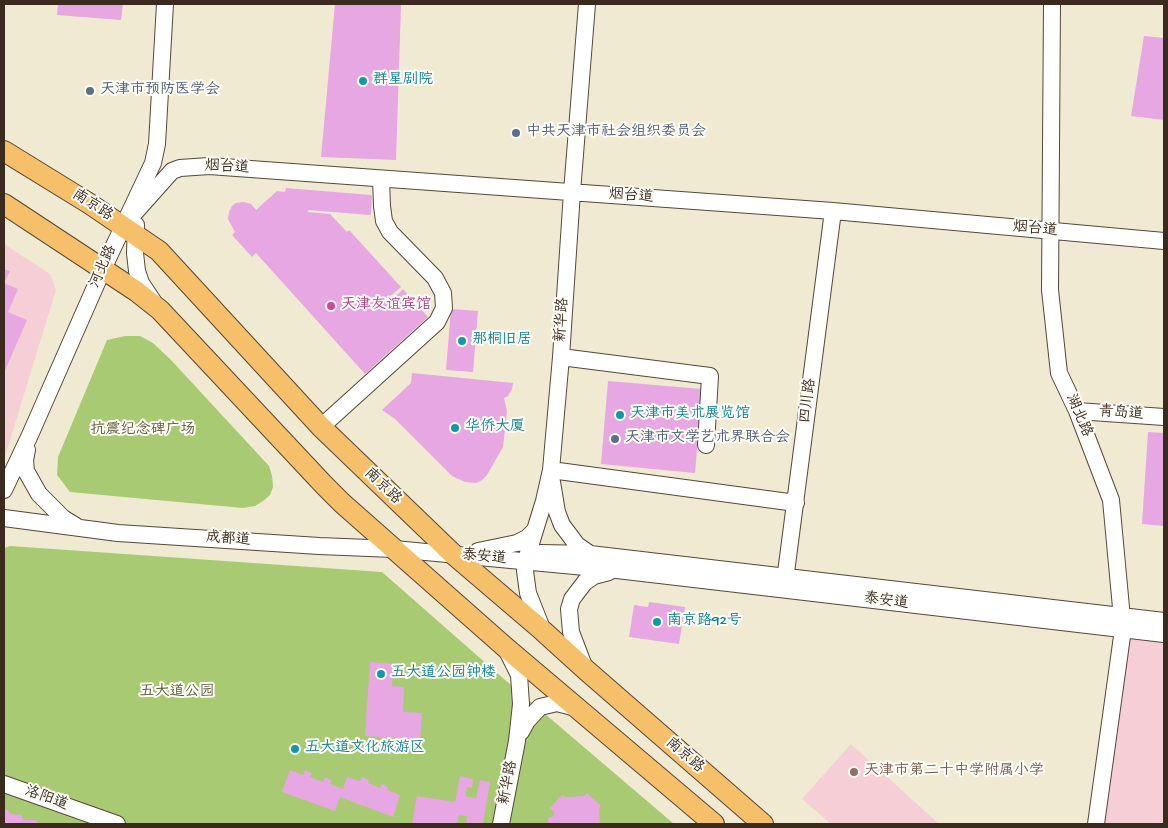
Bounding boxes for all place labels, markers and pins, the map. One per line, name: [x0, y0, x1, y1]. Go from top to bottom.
place label: 群星剧院: [373, 72, 433, 90]
marker: 群星剧院: [357, 75, 369, 87]
place label: 天津市预防医学会: [100, 82, 220, 100]
marker: 天津市预防医学会: [84, 85, 96, 97]
place label: 中共天津市社会组织委员会: [526, 124, 706, 142]
marker: 中共天津市社会组织委员会: [510, 127, 522, 139]
place label: 天津友谊宾馆: [341, 297, 431, 315]
marker: 天津友谊宾馆: [325, 300, 337, 312]
place label: 那桐旧居: [472, 332, 532, 350]
marker: 那桐旧居: [456, 335, 468, 347]
place label: 天津市美术展览馆: [630, 406, 750, 424]
marker: 天津市美术展览馆: [614, 409, 626, 421]
place label: 华侨大厦: [465, 419, 525, 437]
marker: 华侨大厦: [449, 422, 461, 434]
place label: 天津市文学艺术界联合会: [625, 430, 790, 448]
marker: 天津市文学艺术界联合会: [609, 433, 621, 445]
place label: 南京路92号: [667, 613, 742, 631]
marker: 南京路92号: [651, 616, 663, 628]
place label: 五大道公园钟楼: [391, 665, 496, 683]
marker: 五大道公园钟楼: [375, 668, 387, 680]
place label: 五大道文化旅游区: [305, 740, 425, 758]
marker: 五大道文化旅游区: [289, 743, 301, 755]
place label: 天津市第二十中学附属小学: [864, 763, 1044, 781]
marker: 天津市第二十中学附属小学: [848, 766, 860, 778]

